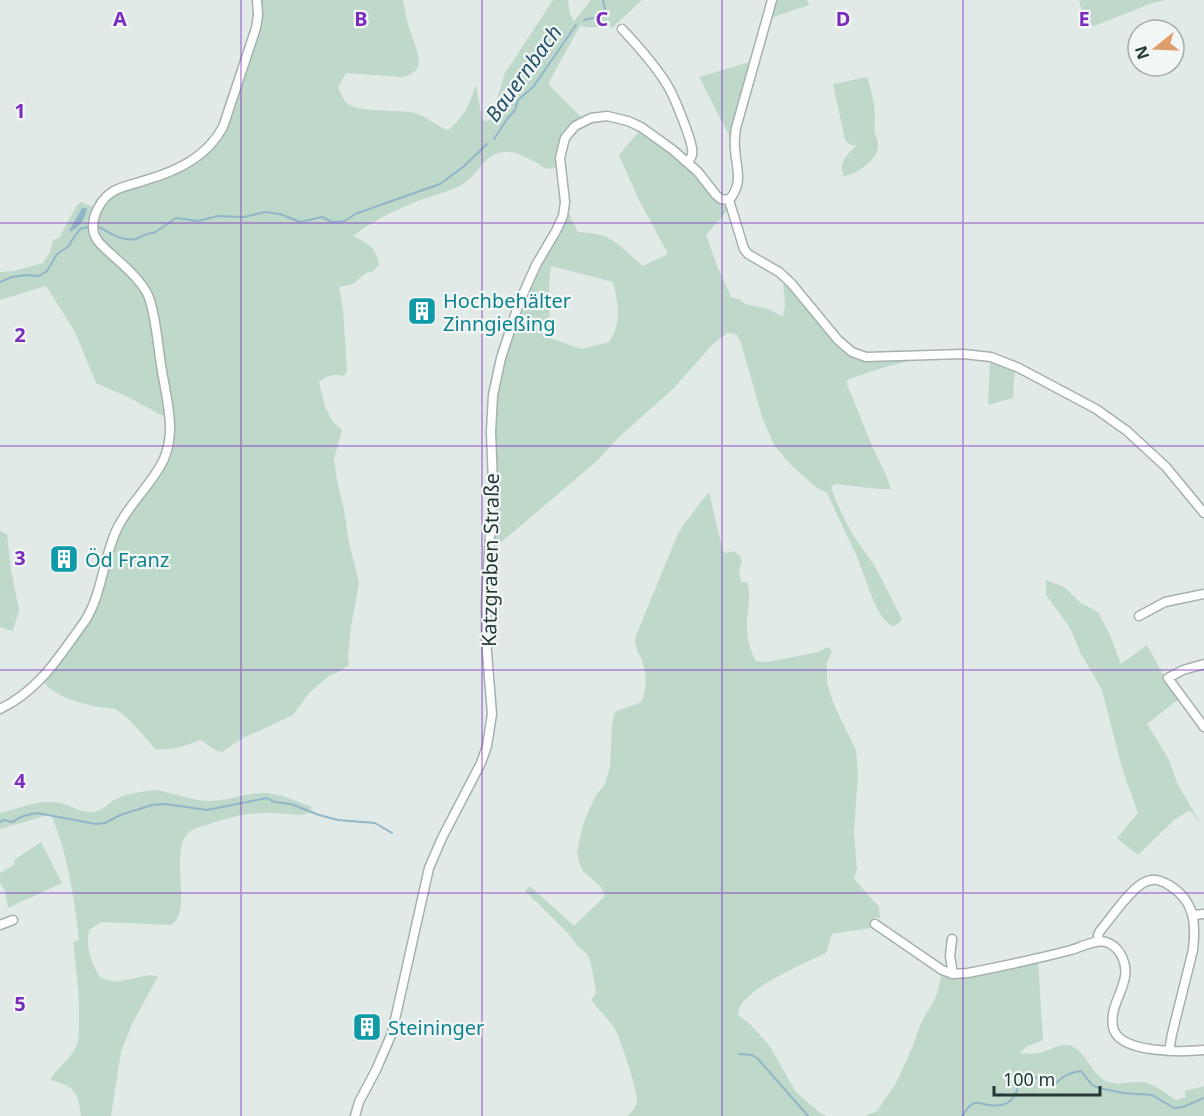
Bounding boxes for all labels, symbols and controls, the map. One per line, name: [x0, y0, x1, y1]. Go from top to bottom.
text: A: [113, 5, 127, 32]
text: B: [354, 5, 368, 32]
text: C: [596, 5, 609, 32]
text: D: [836, 5, 850, 32]
text: E: [1078, 5, 1090, 32]
north arrow: [1126, 18, 1186, 78]
water label: Bauernbach: [478, 19, 568, 127]
text: N: [1129, 43, 1154, 62]
text: 1: [14, 97, 26, 124]
place label: Hochbehälter Zinngießing: [443, 287, 571, 337]
building icon: Hochbehälter Zinngießing: [406, 295, 438, 327]
text: 2: [14, 321, 26, 348]
street label: Katzgraben Straße: [475, 473, 505, 647]
building icon: Öd Franz: [48, 543, 80, 575]
text: 3: [14, 544, 26, 571]
place label: Öd Franz: [85, 546, 169, 573]
text: 4: [14, 767, 26, 794]
text: 5: [14, 990, 26, 1017]
building icon: Steininger: [351, 1011, 383, 1043]
place label: Steininger: [388, 1014, 484, 1041]
scale bar: [994, 1059, 1100, 1097]
text: 100 m: [1003, 1067, 1055, 1091]

